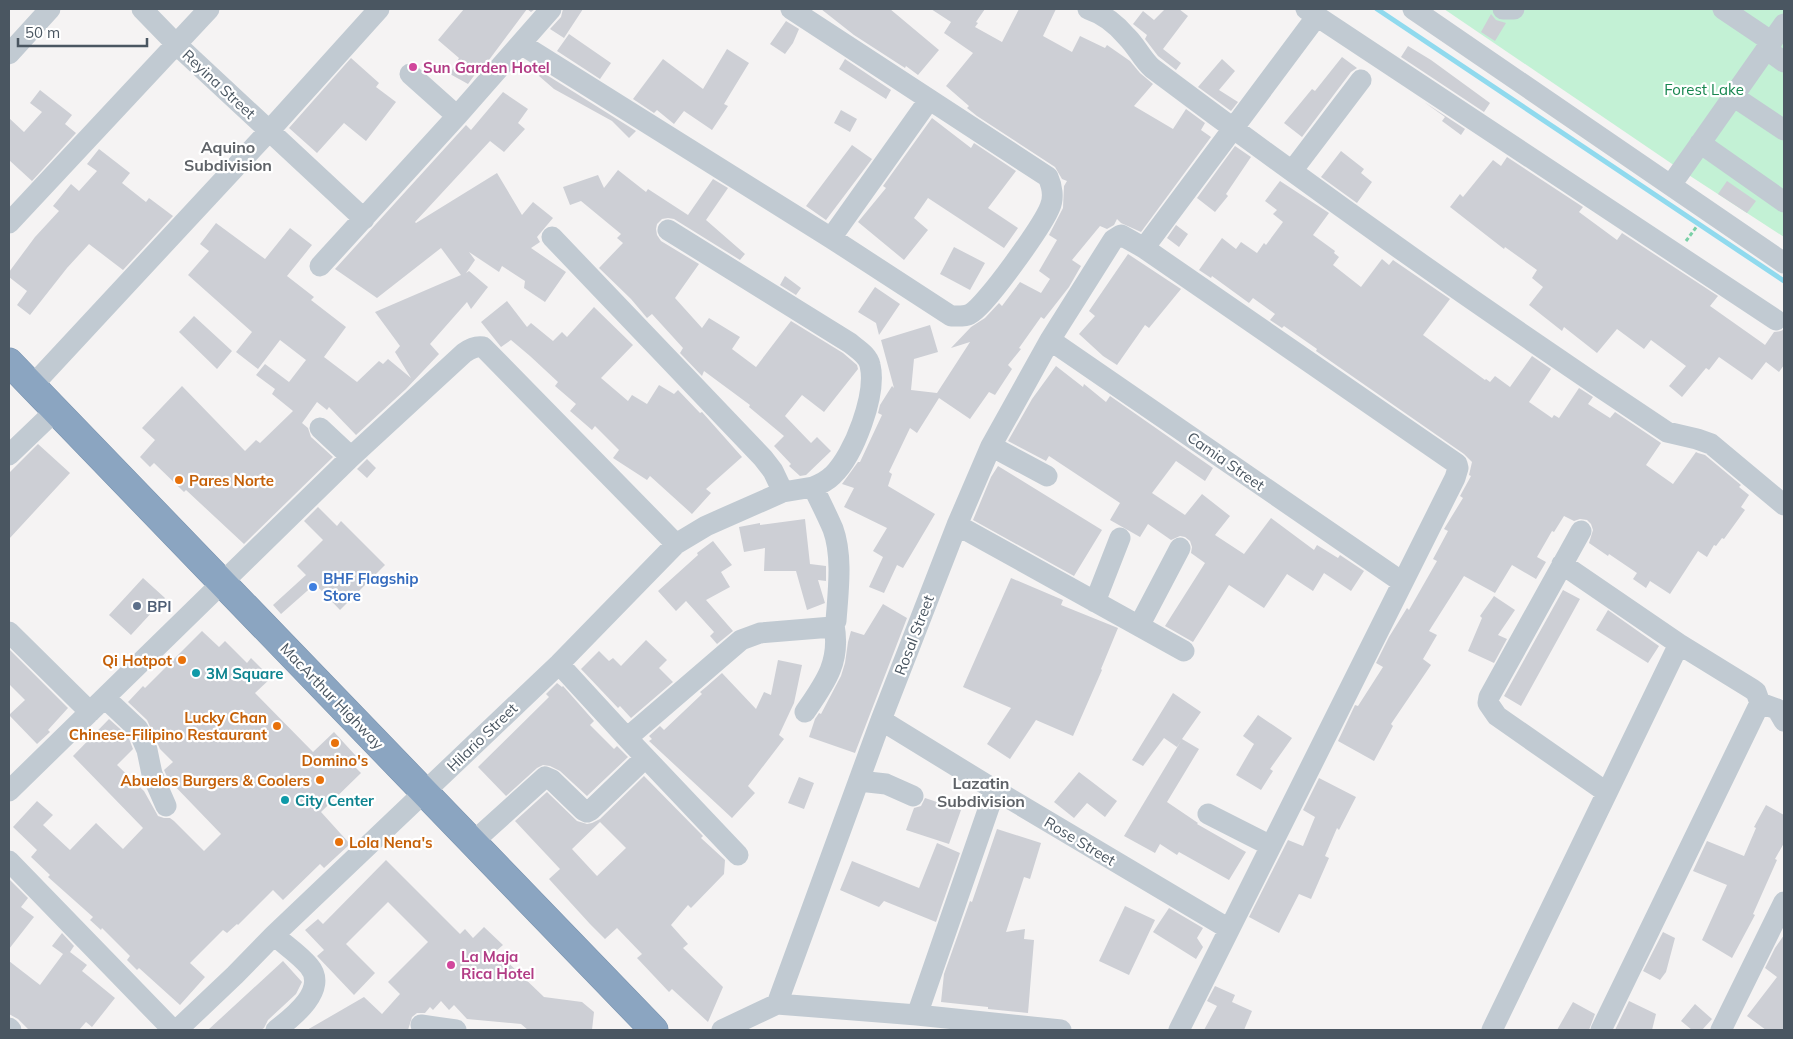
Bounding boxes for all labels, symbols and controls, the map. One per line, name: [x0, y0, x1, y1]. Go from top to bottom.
scale bar: [18, 15, 146, 47]
text: 50 m: [25, 23, 60, 42]
street label: Reyina Street: [179, 45, 259, 123]
place label: Sun Garden Hotel: [423, 58, 550, 77]
marker: Sun Garden Hotel: [407, 61, 419, 73]
park label: Forest Lake: [1664, 80, 1744, 99]
district label: Aquino Subdivision: [184, 137, 272, 175]
street label: Camia Street: [1184, 427, 1268, 495]
place label: Pares Norte: [189, 471, 274, 490]
marker: Pares Norte: [173, 474, 185, 486]
place label: BHF Flagship Store: [323, 569, 419, 605]
marker: BHF Flagship Store: [307, 581, 319, 593]
street label: Rosal Street: [890, 592, 938, 678]
place label: BPI: [147, 597, 172, 616]
marker: BPI: [131, 600, 143, 612]
street label: MacArthur Highway: [276, 639, 388, 753]
place label: Qi Hotpot: [102, 651, 172, 670]
marker: Qi Hotpot: [176, 654, 188, 666]
place label: 3M Square: [206, 664, 283, 683]
marker: 3M Square: [190, 667, 202, 679]
street label: Hilario Street: [443, 699, 521, 775]
place label: Lucky Chan Chinese-Filipino Restaurant: [69, 708, 267, 744]
marker: Lucky Chan Chinese-Filipino Restaurant: [271, 720, 283, 732]
marker: Domino's: [329, 737, 341, 749]
place label: Domino's: [302, 751, 368, 770]
place label: Abuelos Burgers & Coolers: [120, 771, 310, 790]
district label: Lazatin Subdivision: [937, 773, 1025, 811]
marker: Abuelos Burgers & Coolers: [314, 774, 326, 786]
place label: City Center: [295, 791, 374, 810]
marker: City Center: [279, 794, 291, 806]
street label: Rose Street: [1041, 812, 1119, 870]
place label: Lola Nena's: [349, 833, 433, 852]
marker: Lola Nena's: [333, 836, 345, 848]
place label: La Maja Rica Hotel: [461, 947, 535, 983]
marker: La Maja Rica Hotel: [445, 959, 457, 971]

